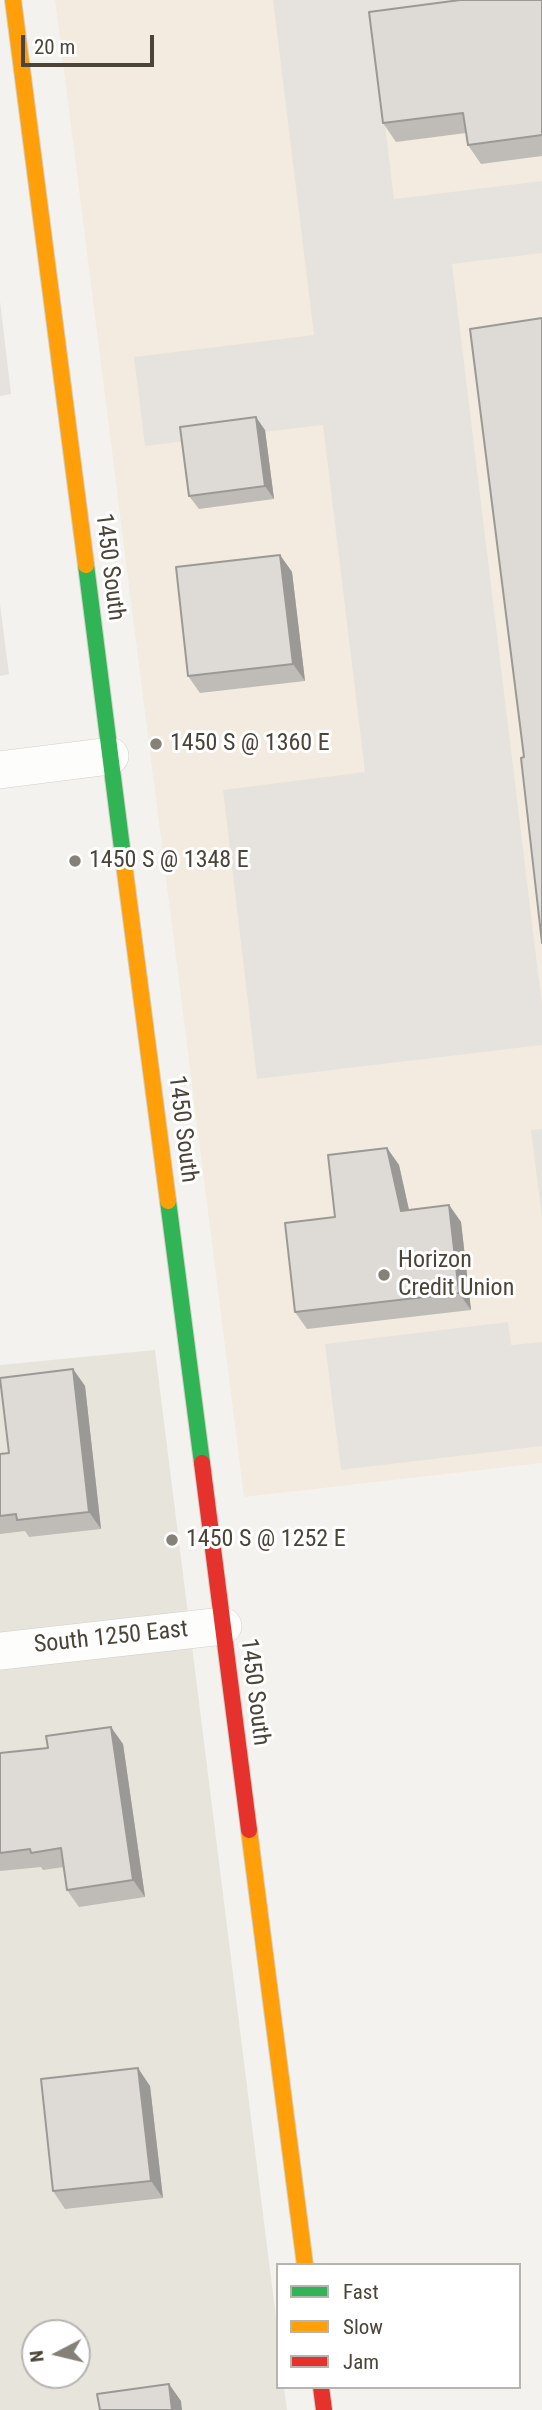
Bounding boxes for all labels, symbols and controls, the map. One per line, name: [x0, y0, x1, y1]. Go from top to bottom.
scale bar: [24, 21, 158, 65]
text: 20 m: [34, 35, 75, 59]
street label: 1450 South: [88, 512, 130, 622]
place label: 1450 S @ 1360 E: [170, 730, 330, 758]
marker: 1450 S @ 1360 E: [148, 736, 164, 752]
place label: 1450 S @ 1348 E: [89, 847, 249, 875]
marker: 1450 S @ 1348 E: [67, 853, 83, 869]
street label: 1450 South: [161, 1074, 203, 1184]
place label: Horizon Credit Union: [398, 1247, 514, 1303]
marker: Horizon Credit Union: [376, 1267, 392, 1283]
place label: 1450 S @ 1252 E: [186, 1526, 346, 1554]
marker: 1450 S @ 1252 E: [164, 1532, 180, 1548]
street label: South 1250 East: [33, 1616, 189, 1660]
street label: 1450 South: [233, 1637, 275, 1747]
legend: [276, 2263, 521, 2389]
text: Fast: [343, 2280, 379, 2304]
text: Slow: [343, 2315, 383, 2339]
north arrow: [21, 2319, 91, 2389]
text: N: [25, 2349, 49, 2364]
text: Jam: [343, 2350, 379, 2374]

